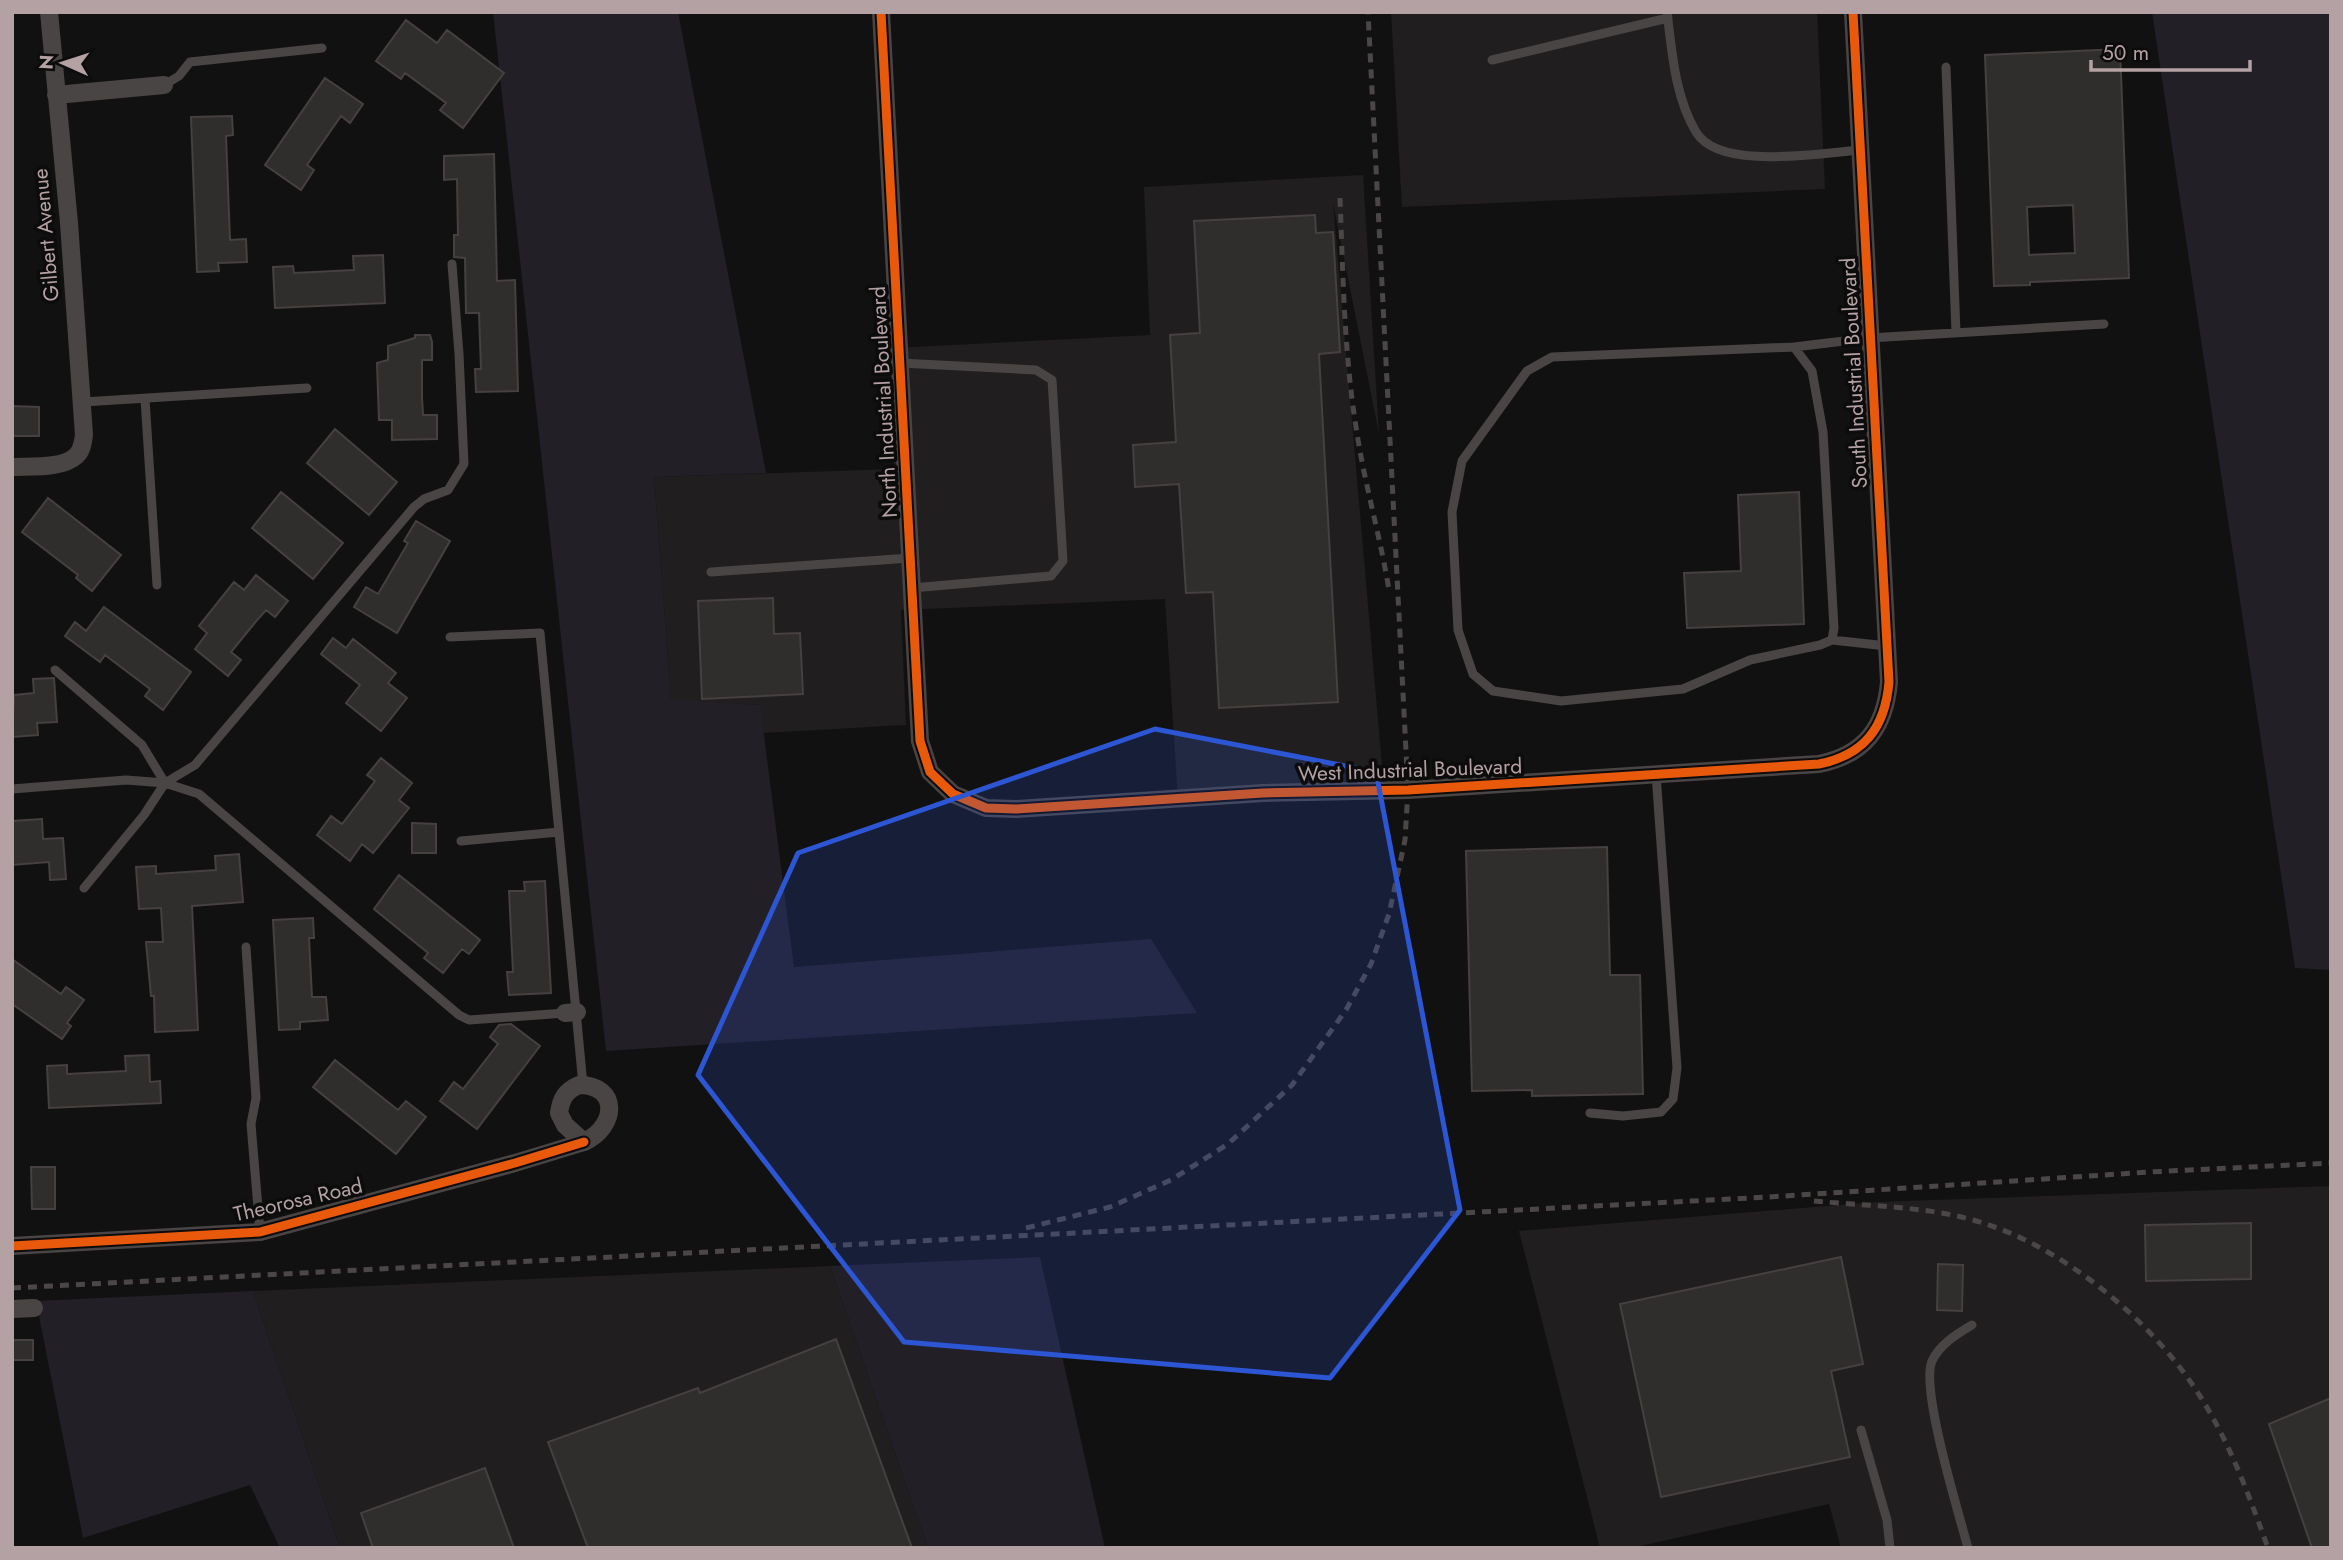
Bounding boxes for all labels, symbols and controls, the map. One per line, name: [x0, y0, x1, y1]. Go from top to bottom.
north arrow: [28, 28, 98, 98]
scale bar: [2091, 28, 2250, 72]
text: 50 m: [2102, 38, 2149, 68]
text: N: [33, 54, 60, 70]
street label: Gilbert Avenue: [25, 167, 67, 303]
street label: South Industrial Boulevard: [1833, 257, 1875, 489]
street label: North Industrial Boulevard: [863, 285, 905, 519]
street label: West Industrial Boulevard: [1297, 751, 1523, 789]
street label: Theorosa Road: [231, 1171, 365, 1229]

